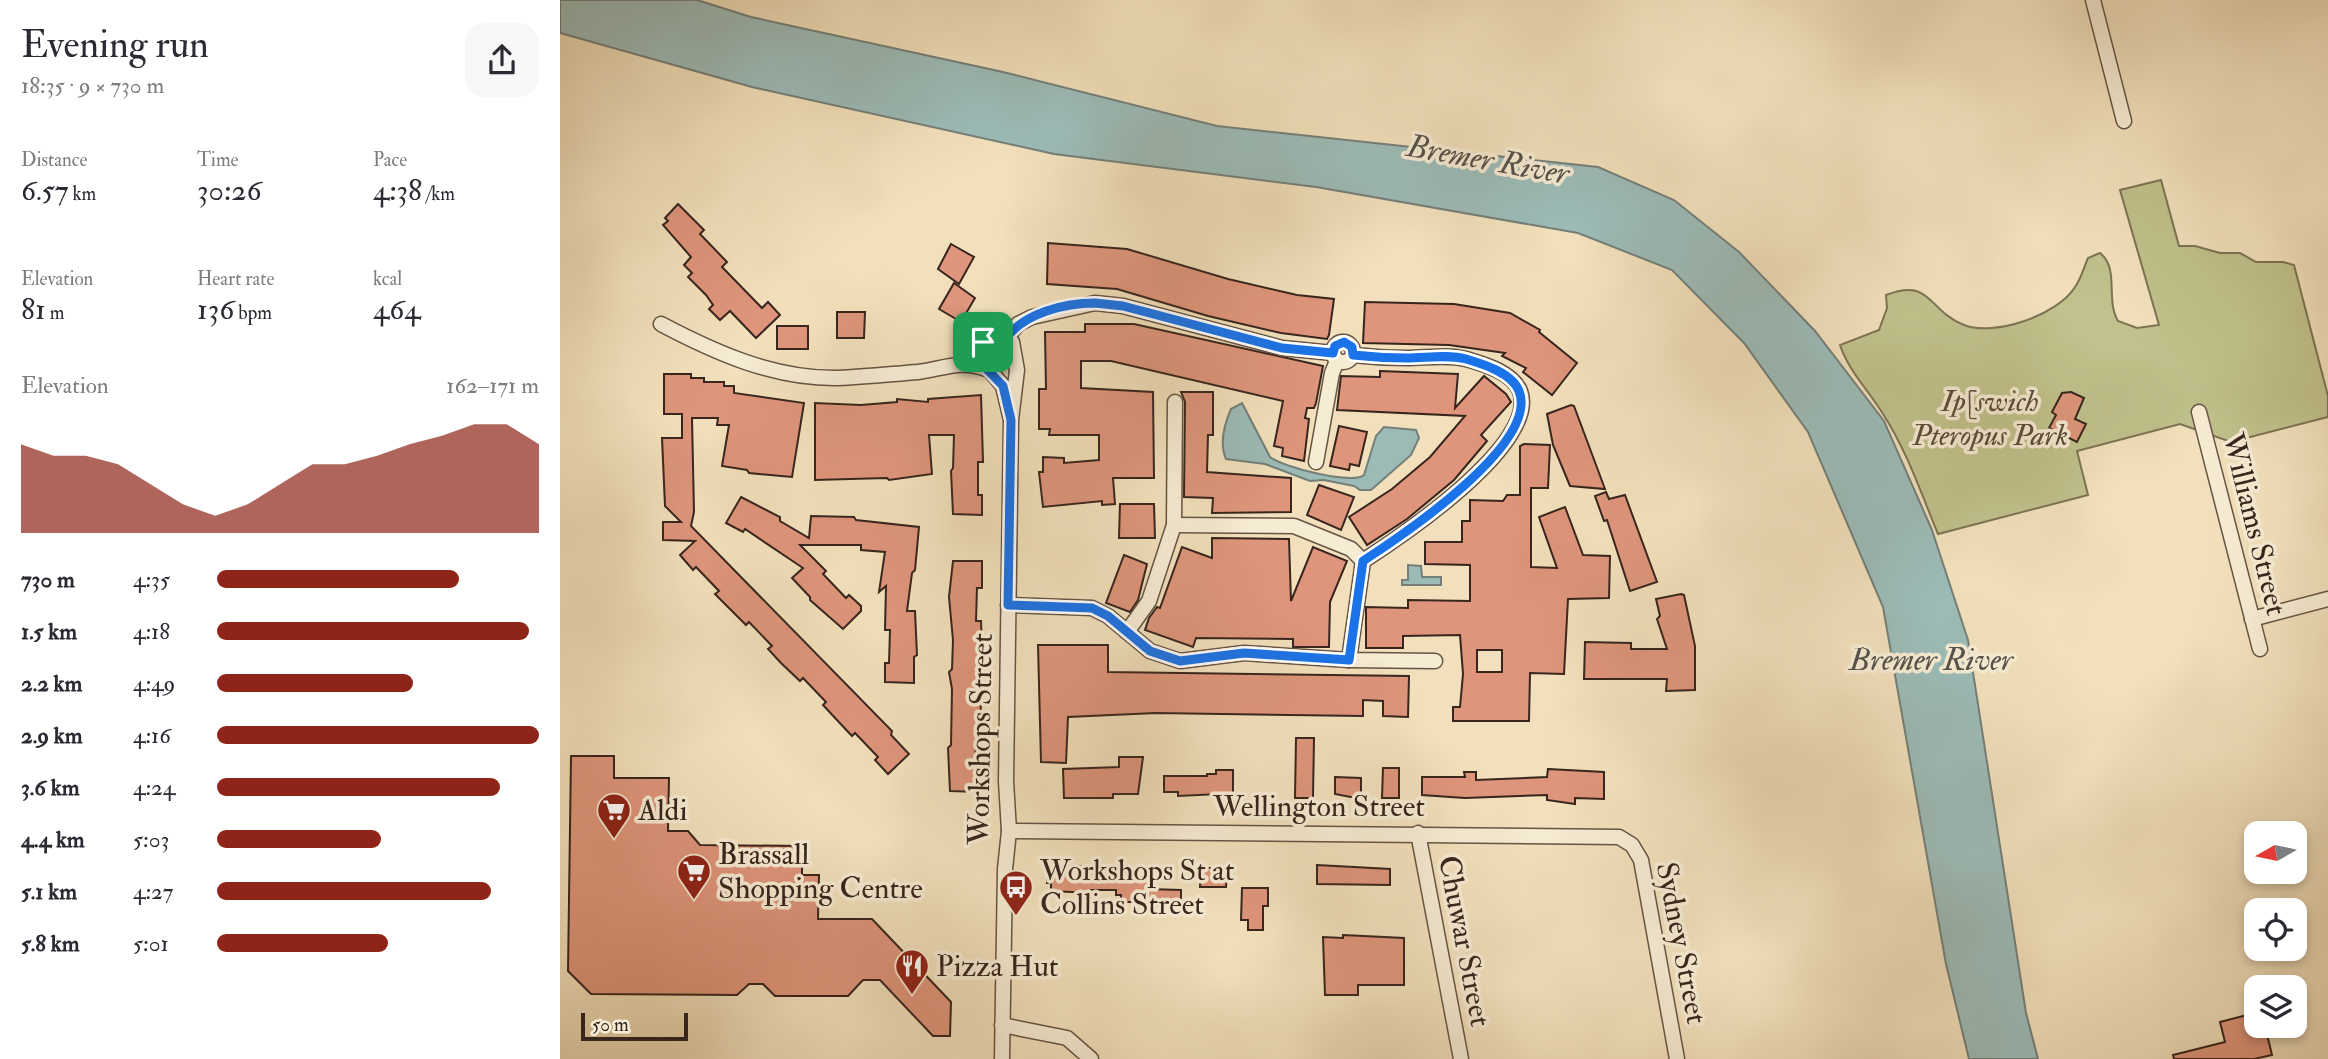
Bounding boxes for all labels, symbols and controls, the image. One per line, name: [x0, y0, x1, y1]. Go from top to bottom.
text: Evening run: [21, 21, 209, 69]
button: share: [465, 23, 539, 97]
text: 18:35 · 9 × 730 m: [21, 71, 164, 100]
water label: Bremer River: [1402, 126, 1574, 194]
text: Distance: [21, 148, 87, 172]
text: Time: [197, 148, 239, 172]
text: Pace: [373, 148, 407, 172]
text: 6.57: [21, 172, 68, 209]
text: 30:26: [197, 172, 262, 209]
text: 4:38: [373, 172, 422, 209]
text: km: [68, 182, 96, 206]
text: /km: [422, 182, 455, 206]
text: Elevation: [21, 267, 93, 291]
text: Heart rate: [197, 267, 274, 291]
text: kcal: [373, 267, 402, 291]
text: 81: [21, 291, 46, 328]
text: 136: [197, 291, 234, 328]
text: 464: [373, 291, 420, 328]
text: m: [46, 301, 65, 325]
text: bpm: [234, 301, 272, 325]
pin: [953, 312, 1013, 372]
icon: arrive: [964, 323, 1002, 361]
text: Elevation: [21, 371, 109, 400]
text: 162–171 m: [446, 371, 539, 400]
park label: Ip[swich Pteropus Park: [1911, 383, 2068, 454]
street label: Williams Street: [2214, 428, 2295, 619]
text: 730 m: [21, 565, 75, 594]
text: 4:35: [133, 565, 170, 594]
text: 1.5 km: [21, 617, 77, 646]
text: 4:18: [133, 617, 170, 646]
street label: Workshops Street: [960, 632, 1001, 846]
water label: Bremer River: [1847, 640, 2015, 680]
text: 2.2 km: [21, 669, 82, 698]
text: 4:49: [133, 669, 175, 698]
text: 2.9 km: [21, 721, 83, 750]
text: 4:16: [133, 721, 171, 750]
text: 3.6 km: [21, 773, 80, 802]
text: 4:24: [133, 773, 175, 802]
street label: Wellington Street: [1212, 788, 1425, 825]
supermarket icon: Aldi: [595, 791, 633, 840]
place label: Aldi: [637, 792, 687, 829]
north arrow: [2244, 821, 2306, 884]
map controls: [2244, 821, 2307, 1038]
text: 4.4 km: [21, 825, 85, 854]
text: 5:03: [133, 825, 169, 854]
place label: Brassall Shopping Centre: [718, 836, 923, 907]
supermarket icon: Brassall Shopping Centre: [675, 852, 713, 901]
place label: Workshops St at Collins Street: [1039, 852, 1235, 923]
street label: Chuwar Street: [1430, 852, 1499, 1030]
street label: Sydney Street: [1648, 859, 1715, 1027]
bus stop icon: Workshops St at Collins Street: [997, 868, 1035, 917]
text: 5.1 km: [21, 877, 77, 906]
text: 4:27: [133, 877, 173, 906]
button: locate: [2244, 898, 2307, 961]
text: 5.8 km: [21, 929, 80, 958]
text: 5:01: [133, 929, 169, 958]
restaurant icon: Pizza Hut: [893, 947, 931, 996]
place label: Pizza Hut: [936, 948, 1059, 985]
button: layers: [2244, 975, 2307, 1038]
scale bar: [581, 1010, 688, 1042]
text: 50 m: [592, 1013, 629, 1037]

